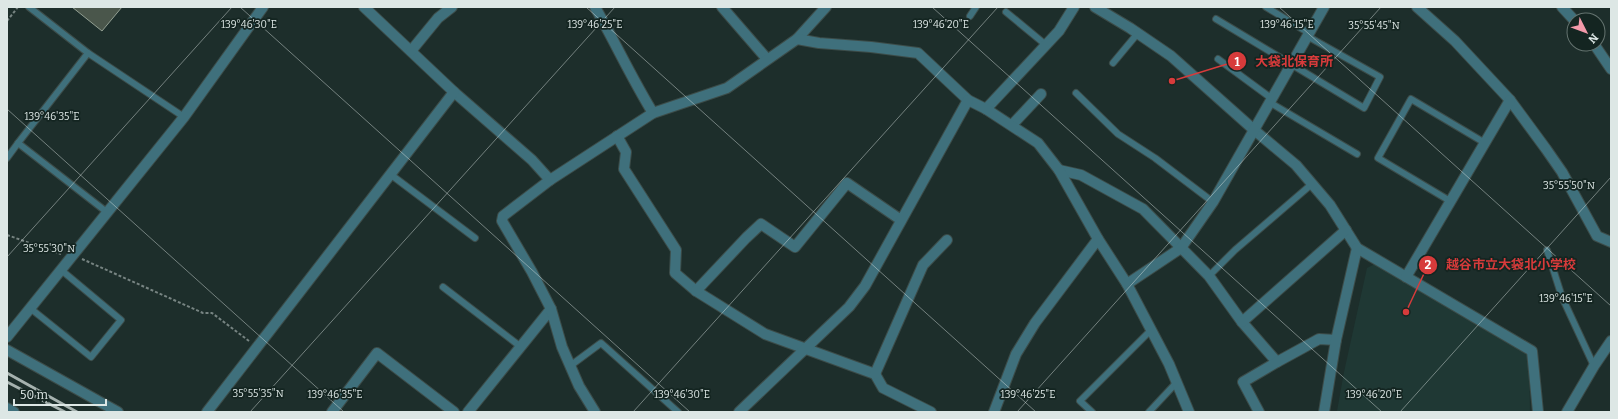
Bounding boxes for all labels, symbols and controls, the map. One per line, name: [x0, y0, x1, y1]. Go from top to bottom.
north arrow: [1566, 12, 1606, 52]
text: 139°46'30"E: [221, 19, 277, 31]
text: 139°46'25"E: [568, 19, 622, 31]
text: 139°46'20"E: [913, 19, 969, 31]
text: 139°46'15"E: [1260, 19, 1314, 31]
text: 35°55'45"N: [1348, 20, 1400, 32]
text: N: [1585, 31, 1601, 46]
callout: 大袋北保育所: [1227, 49, 1341, 74]
text: 大袋北保育所: [1255, 54, 1333, 69]
text: 1: [1234, 55, 1240, 69]
text: 139°46'35"E: [24, 111, 80, 123]
text: 35°55'50"N: [1543, 180, 1595, 192]
text: 35°55'30"N: [23, 243, 75, 255]
callout: 越谷市立大袋北小学校: [1418, 252, 1584, 277]
text: 越谷市立大袋北小学校: [1446, 257, 1576, 272]
text: 2: [1425, 258, 1432, 272]
text: 139°46'15"E: [1539, 293, 1593, 305]
scale bar: [14, 381, 106, 407]
text: 50 m: [20, 388, 49, 402]
text: 35°55'35"N: [232, 388, 284, 400]
text: 139°46'35"E: [307, 389, 363, 401]
text: 139°46'30"E: [654, 389, 710, 401]
text: 139°46'25"E: [1001, 389, 1055, 401]
text: 139°46'20"E: [1346, 389, 1402, 401]

